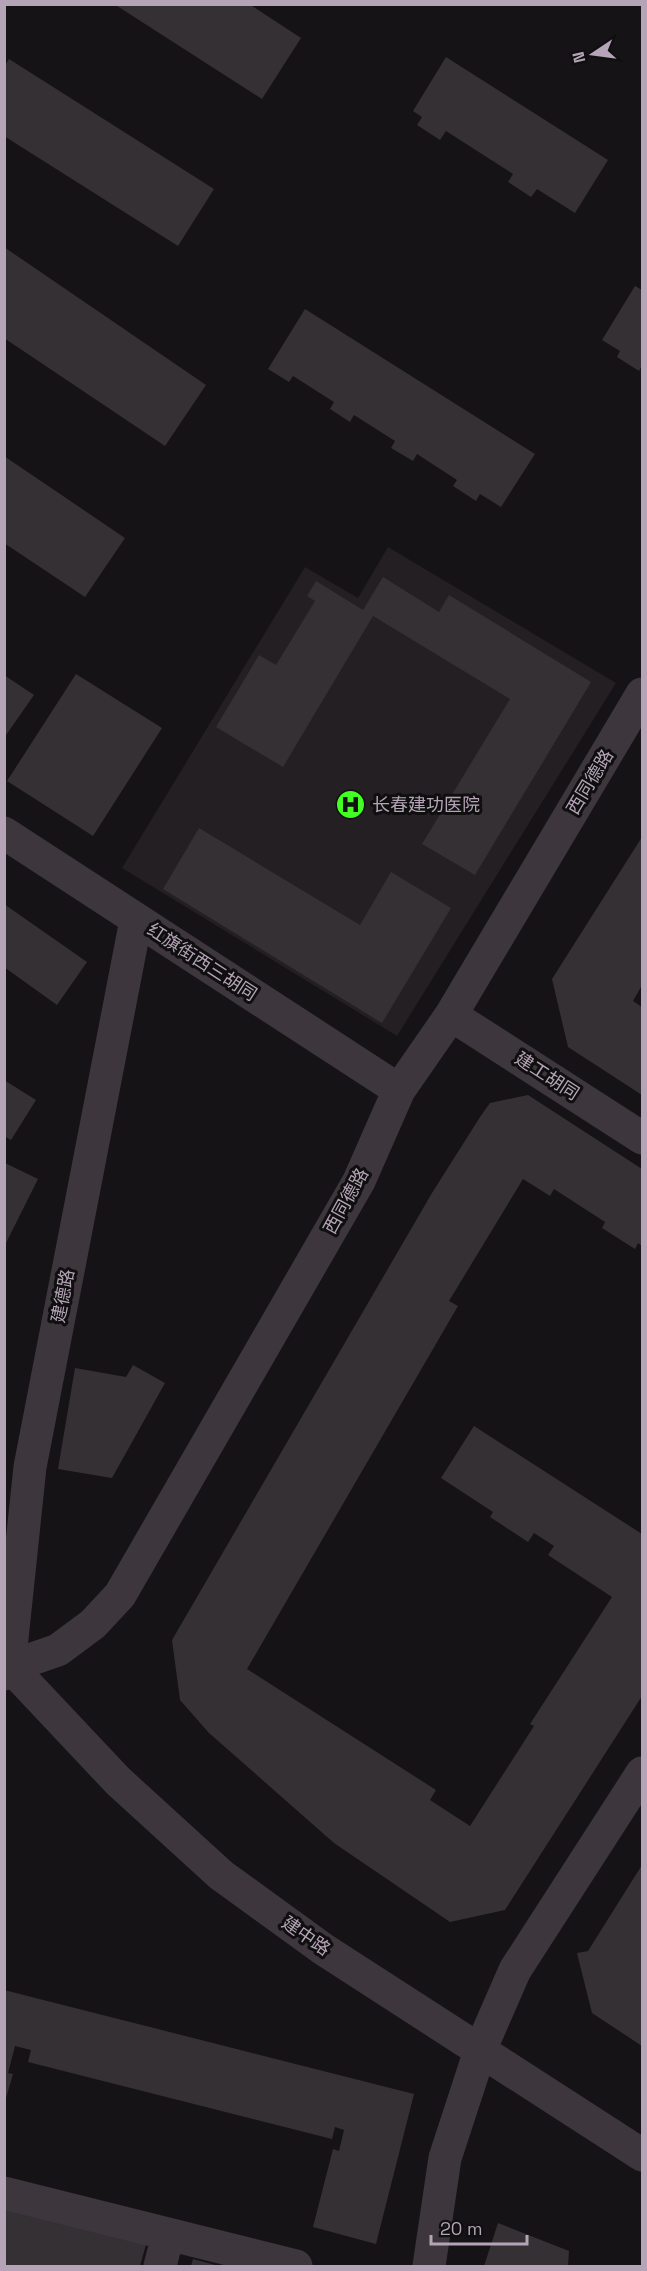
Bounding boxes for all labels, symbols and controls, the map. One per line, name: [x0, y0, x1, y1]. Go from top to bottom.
north arrow: [563, 24, 623, 84]
text: N: [567, 50, 590, 65]
street label: 西同德路: [561, 745, 618, 819]
hospital icon: 长春建功医院: [335, 789, 367, 821]
place label: 长春建功医院: [372, 793, 480, 816]
street label: 红旗街西三胡同: [143, 918, 261, 1006]
street label: 建工胡同: [511, 1046, 584, 1105]
street label: 西同德路: [318, 1164, 373, 1238]
street label: 建德路: [46, 1267, 79, 1325]
street label: 建中路: [278, 1911, 335, 1960]
scale bar: [431, 2208, 527, 2246]
text: 20 m: [440, 2217, 483, 2240]

